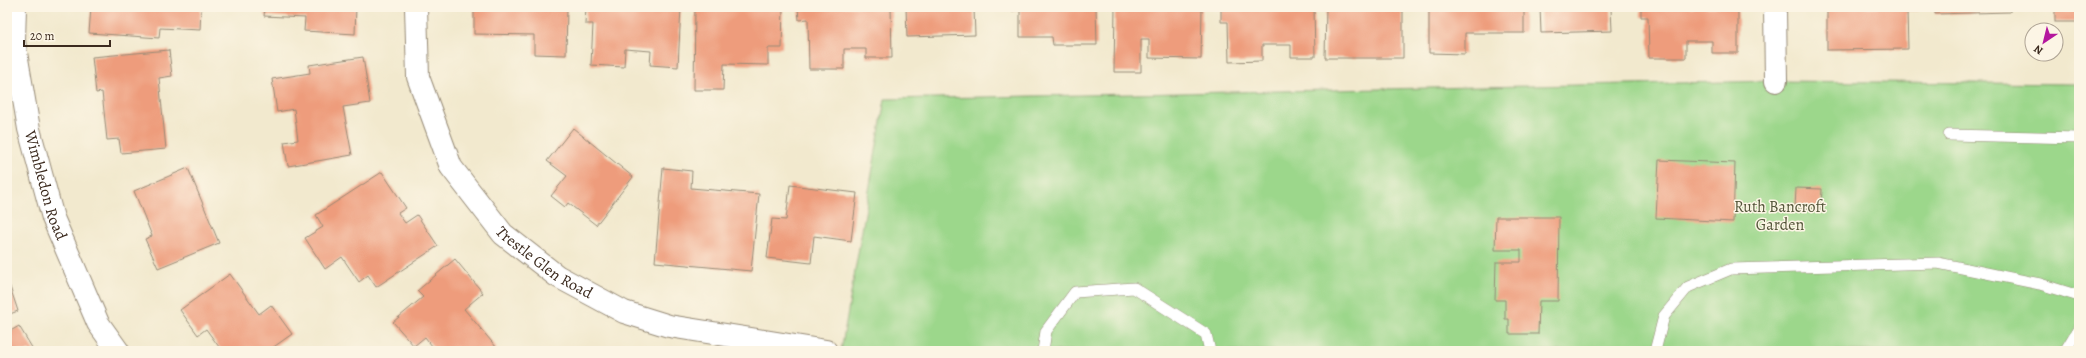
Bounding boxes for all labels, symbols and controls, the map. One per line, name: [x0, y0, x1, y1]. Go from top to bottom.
scale bar: [24, 22, 110, 48]
north arrow: [2024, 22, 2064, 62]
text: 20 m: [30, 28, 54, 44]
text: N: [2031, 41, 2046, 58]
street label: Wimbledon Road: [19, 127, 72, 244]
park label: Ruth Bancroft Garden: [1734, 196, 1826, 236]
street label: Trestle Glen Road: [490, 222, 597, 304]

